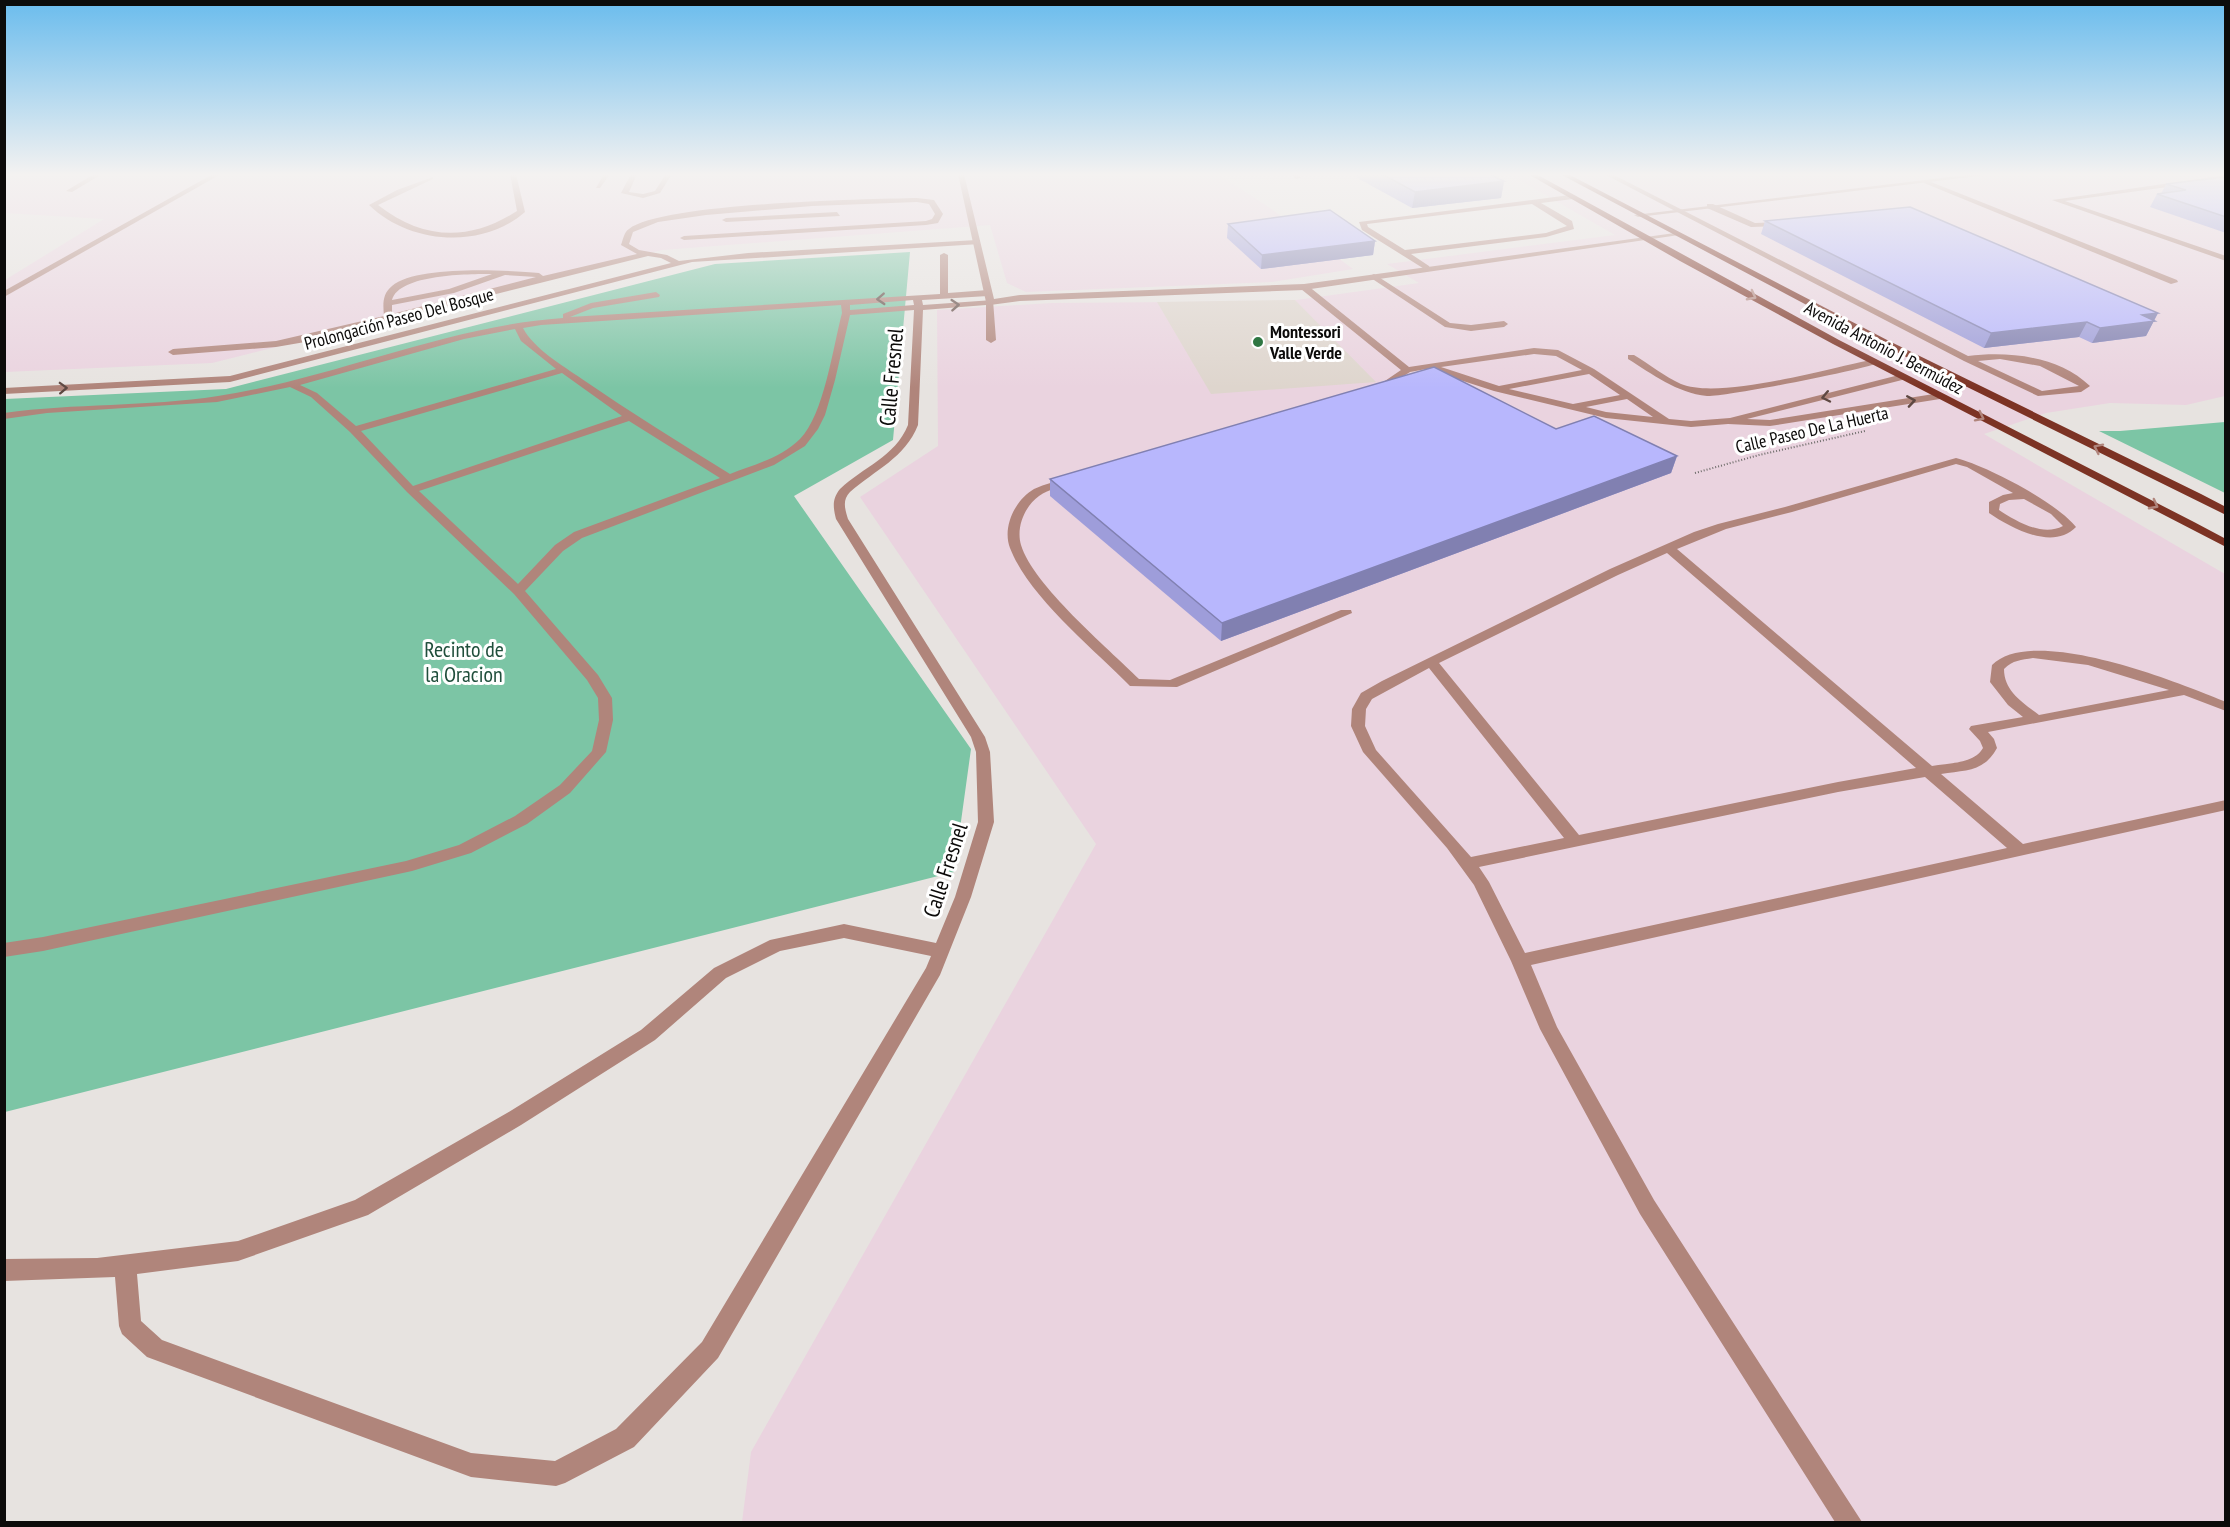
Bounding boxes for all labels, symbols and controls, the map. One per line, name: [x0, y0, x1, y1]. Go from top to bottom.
street label: Prolongación Paseo Del Bosque: [302, 282, 496, 355]
one-way arrow: [1746, 289, 1756, 300]
one-way arrow: [876, 292, 885, 305]
street label: Avenida Antonio J. Bermúdez: [1801, 296, 1968, 399]
one-way arrow: [950, 299, 959, 312]
place label: Montessori Valle Verde: [1269, 320, 1342, 364]
street label: Calle Fresnel: [873, 326, 909, 427]
marker: Montessori Valle Verde: [1251, 335, 1265, 349]
one-way arrow: [58, 382, 67, 395]
one-way arrow: [1821, 390, 1831, 403]
one-way arrow: [1906, 395, 1916, 407]
street label: Calle Paseo De La Huerta: [1733, 401, 1890, 458]
one-way arrow: [1974, 409, 1985, 421]
one-way arrow: [2094, 443, 2105, 455]
one-way arrow: [2148, 498, 2158, 509]
park label: Recinto de la Oracion: [424, 635, 504, 688]
street label: Calle Fresnel: [917, 818, 974, 921]

